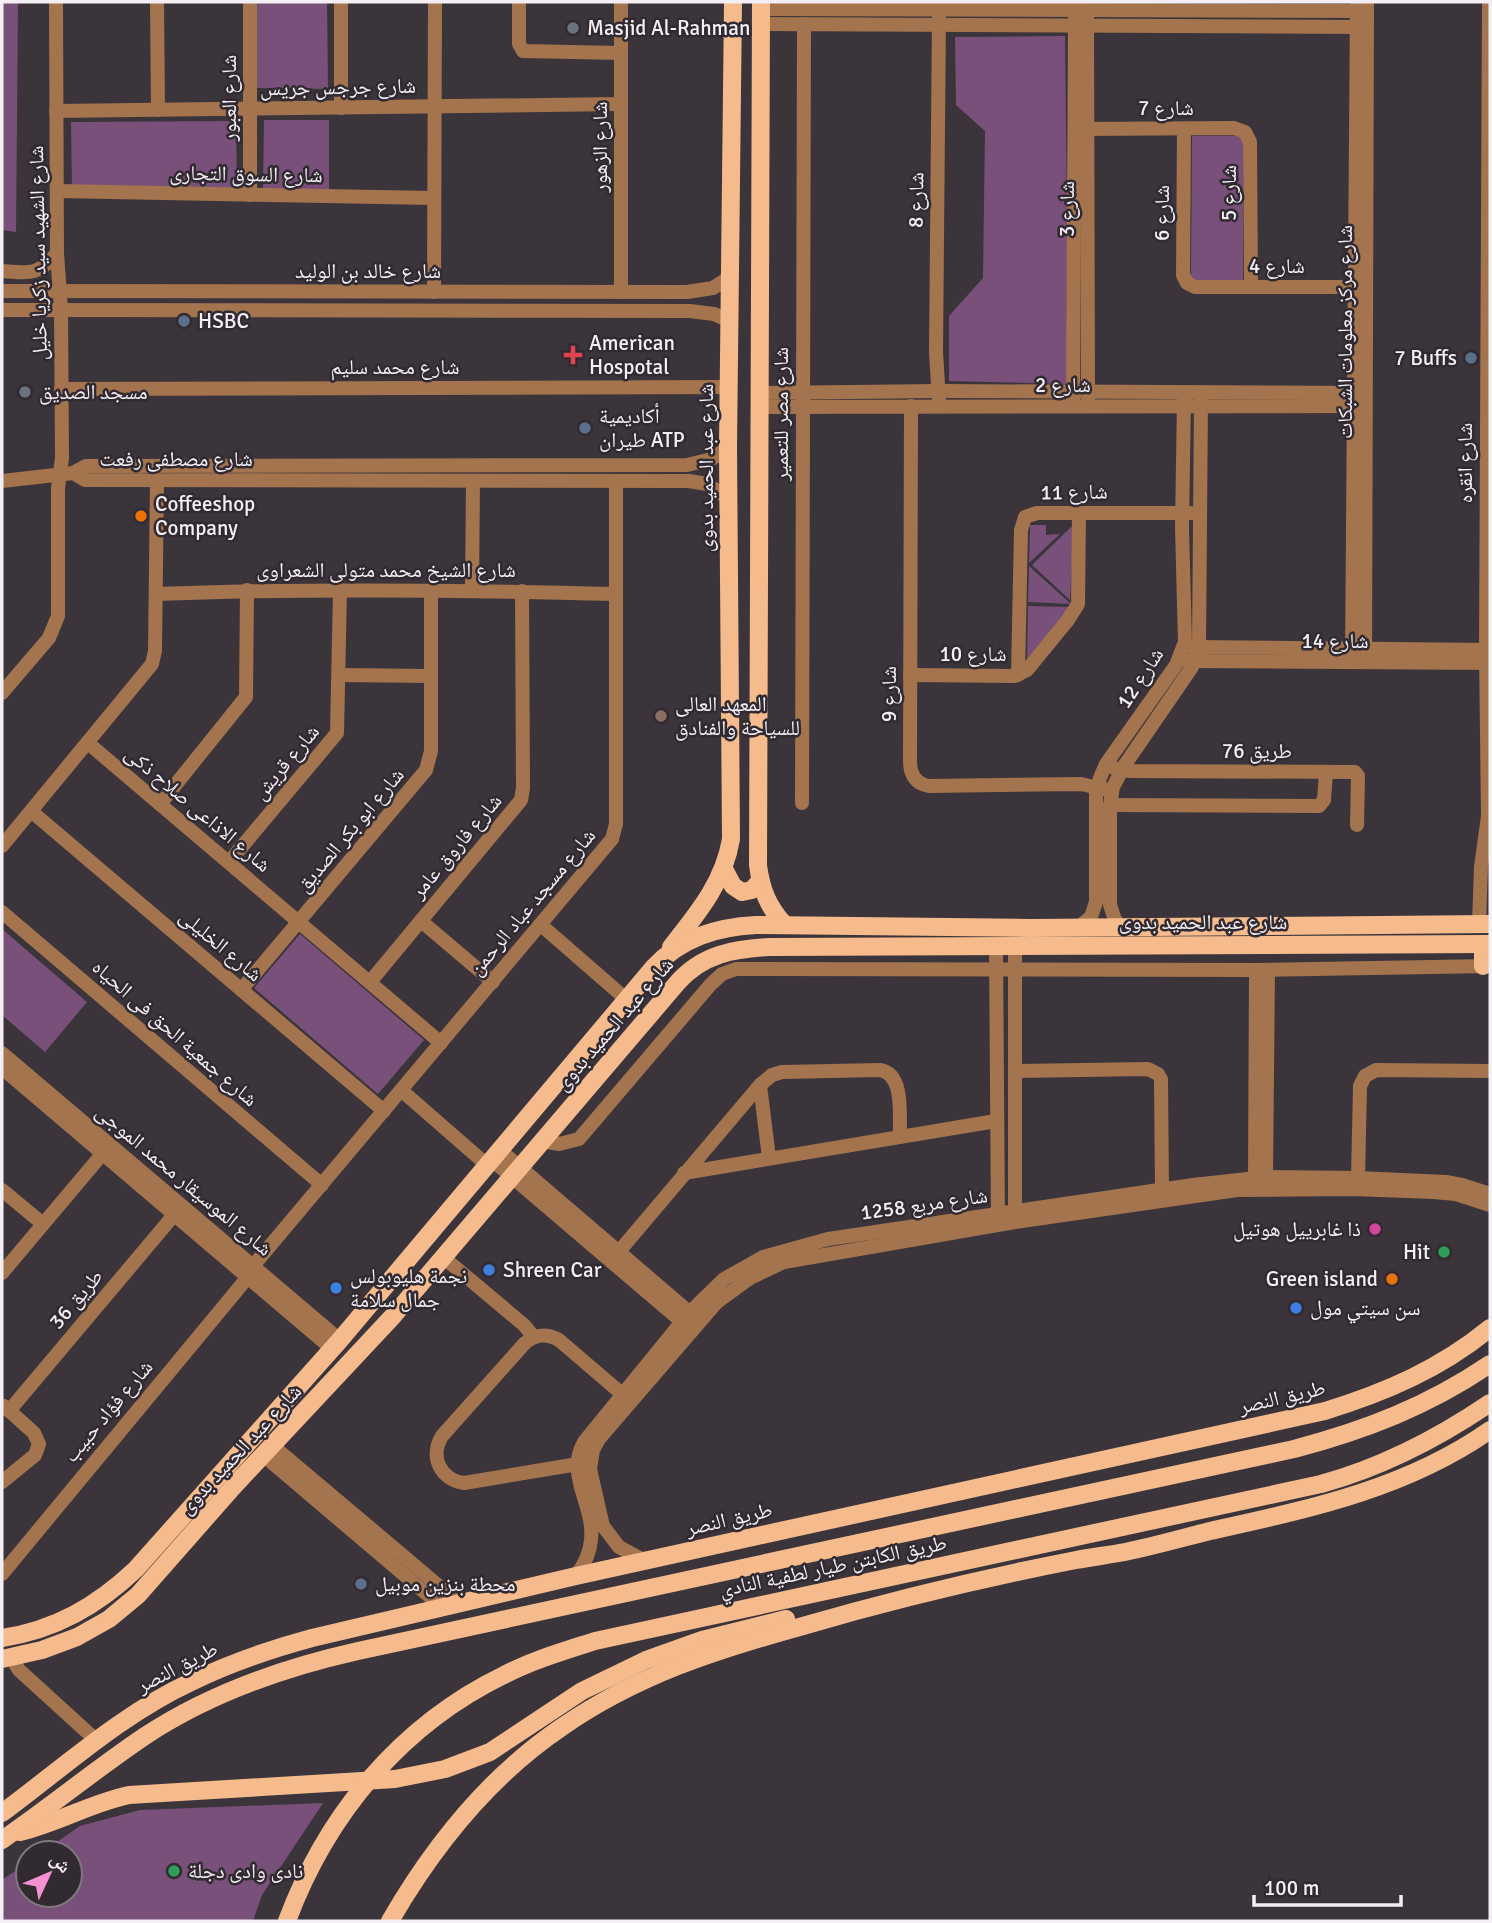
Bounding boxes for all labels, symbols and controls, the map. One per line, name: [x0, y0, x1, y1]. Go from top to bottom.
place label: Masjid Al-Rahman: [587, 15, 750, 41]
marker: Masjid Al-Rahman: [565, 20, 581, 36]
street label: شارع العبور: [216, 55, 242, 142]
street label: شارع جرجس جريس: [260, 73, 416, 101]
street label: شارع 7: [1138, 95, 1194, 121]
street label: شارع الزهور: [587, 101, 613, 194]
street label: شارع الشهيد سيد زكريا خليل: [23, 145, 53, 361]
street label: شارع السوق التجارى: [169, 160, 323, 188]
street label: شارع 5: [1216, 165, 1242, 221]
street label: شارع 8: [903, 172, 929, 228]
street label: شارع 3: [1054, 181, 1080, 237]
street label: شارع 6: [1149, 185, 1175, 241]
street label: شارع مركز معلومات الشبكات: [1332, 225, 1358, 439]
street label: شارع 4: [1249, 253, 1305, 279]
street label: شارع خالد بن الوليد: [295, 258, 441, 284]
place label: HSBC: [198, 308, 249, 334]
marker: HSBC: [176, 313, 192, 329]
place label: American Hospotal: [589, 330, 675, 380]
marker: American Hospotal: [563, 345, 583, 365]
place label: 7 Buffs: [1394, 345, 1457, 371]
street label: شارع مصر للتعمير: [768, 347, 794, 482]
marker: 7 Buffs: [1463, 350, 1479, 366]
street label: شارع محمد سليم: [331, 354, 459, 381]
street label: شارع 2: [1035, 372, 1091, 398]
place label: مسجد الصديق: [39, 379, 148, 405]
marker: مسجد الصديق: [17, 384, 33, 400]
street label: شارع عبد الحميد بدوى: [693, 384, 719, 552]
place label: أكاديمية طيران ATP: [599, 403, 685, 453]
marker: أكاديمية طيران ATP: [577, 420, 593, 436]
street label: شارع انقره: [1452, 423, 1478, 503]
street label: شارع مصطفى رفعت: [99, 446, 253, 472]
street label: شارع 11: [1040, 478, 1108, 506]
place label: Coffeeshop Company: [155, 491, 255, 541]
marker: Coffeeshop Company: [133, 508, 149, 524]
street label: شارع الشيخ محمد متولى الشعراوى: [256, 557, 516, 583]
street label: شارع 14: [1301, 628, 1369, 654]
street label: شارع 10: [939, 641, 1007, 667]
street label: شارع 12: [1111, 643, 1169, 713]
street label: شارع 9: [876, 666, 902, 722]
place label: المعهد العالى للسياحة والفنادق: [675, 691, 800, 741]
marker: المعهد العالى للسياحة والفنادق: [653, 708, 669, 724]
street label: شارع قريش: [247, 719, 325, 805]
street label: طريق 76: [1222, 738, 1292, 764]
street label: شارع الاذاعى صلاح ذكى: [120, 740, 276, 878]
street label: شارع ابو بكر الصديق: [290, 762, 410, 898]
street label: شارع فاروق عامر: [404, 788, 507, 904]
street label: شارع مسجد عباد الرحمن: [463, 823, 601, 981]
street label: شارع الخليلى: [174, 903, 268, 987]
street label: شارع عبد الحميد بدوى: [1119, 909, 1287, 935]
street label: شارع عبد الحميد بدوى: [549, 952, 679, 1096]
street label: شارع جمعية الحق فى الحياه: [87, 954, 263, 1112]
street label: شارع الموسيقار محمد الموجى: [90, 1099, 278, 1261]
street label: شارع مربع 1258: [859, 1182, 989, 1226]
place label: ذا غابرييل هوتيل: [1233, 1216, 1361, 1242]
marker: ذا غابرييل هوتيل: [1367, 1221, 1383, 1237]
place label: Hit: [1403, 1239, 1430, 1265]
marker: Hit: [1436, 1244, 1452, 1260]
place label: Shreen Car: [503, 1257, 602, 1283]
marker: Shreen Car: [481, 1262, 497, 1278]
place label: نجمة هليوبولس جمال سلامة: [350, 1263, 467, 1313]
street label: طريق 36: [43, 1264, 109, 1334]
place label: Green island: [1266, 1266, 1378, 1292]
marker: Green island: [1384, 1271, 1400, 1287]
marker: نجمة هليوبولس جمال سلامة: [328, 1280, 344, 1296]
place label: سن سيتي مول: [1310, 1295, 1421, 1324]
marker: سن سيتي مول: [1288, 1300, 1304, 1316]
street label: شارع فؤاد حبيب: [58, 1354, 158, 1468]
street label: طريق النصر: [1235, 1374, 1328, 1420]
street label: شارع عبد الحميد بدوى: [173, 1378, 307, 1520]
street label: طريق النصر: [682, 1496, 775, 1542]
street label: طريق الكابتن طيار لطفية النادي: [717, 1529, 950, 1606]
place label: محطة بنزين موبيل: [375, 1571, 516, 1597]
marker: محطة بنزين موبيل: [353, 1576, 369, 1592]
street label: طريق النصر: [131, 1635, 222, 1699]
north arrow: [14, 1839, 84, 1909]
text: ش: [45, 1847, 76, 1878]
place label: نادى وادى دجلة: [188, 1858, 303, 1884]
marker: نادى وادى دجلة: [166, 1863, 182, 1879]
scale bar: [1254, 1864, 1401, 1908]
text: 100 m: [1264, 1875, 1319, 1901]

